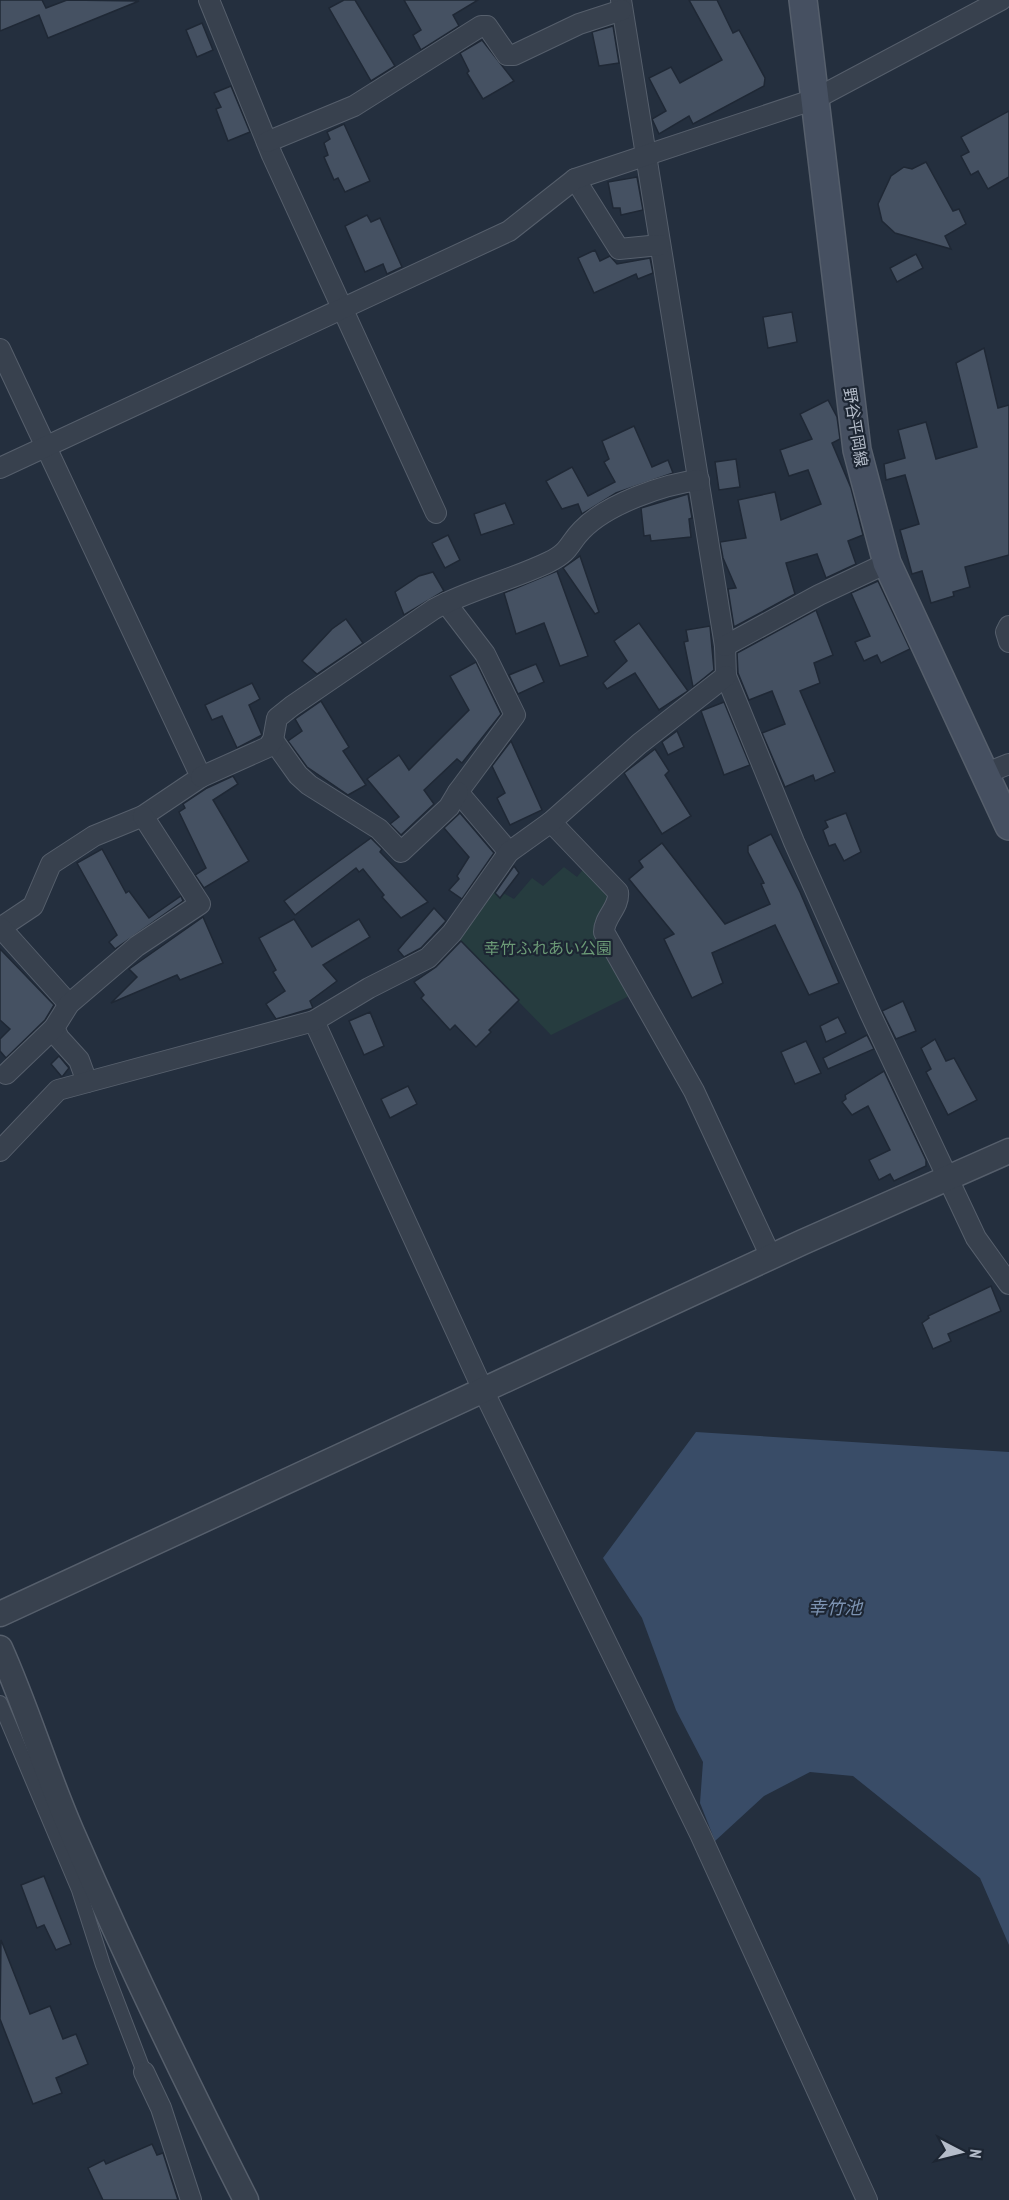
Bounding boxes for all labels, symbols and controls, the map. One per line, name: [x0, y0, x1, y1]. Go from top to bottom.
street label: 野谷平岡線: [840, 386, 872, 468]
park label: 幸竹ふれあい公園: [484, 938, 612, 958]
water label: 幸竹池: [808, 1596, 864, 1619]
north arrow: [931, 2122, 991, 2182]
text: N: [965, 2148, 986, 2159]

